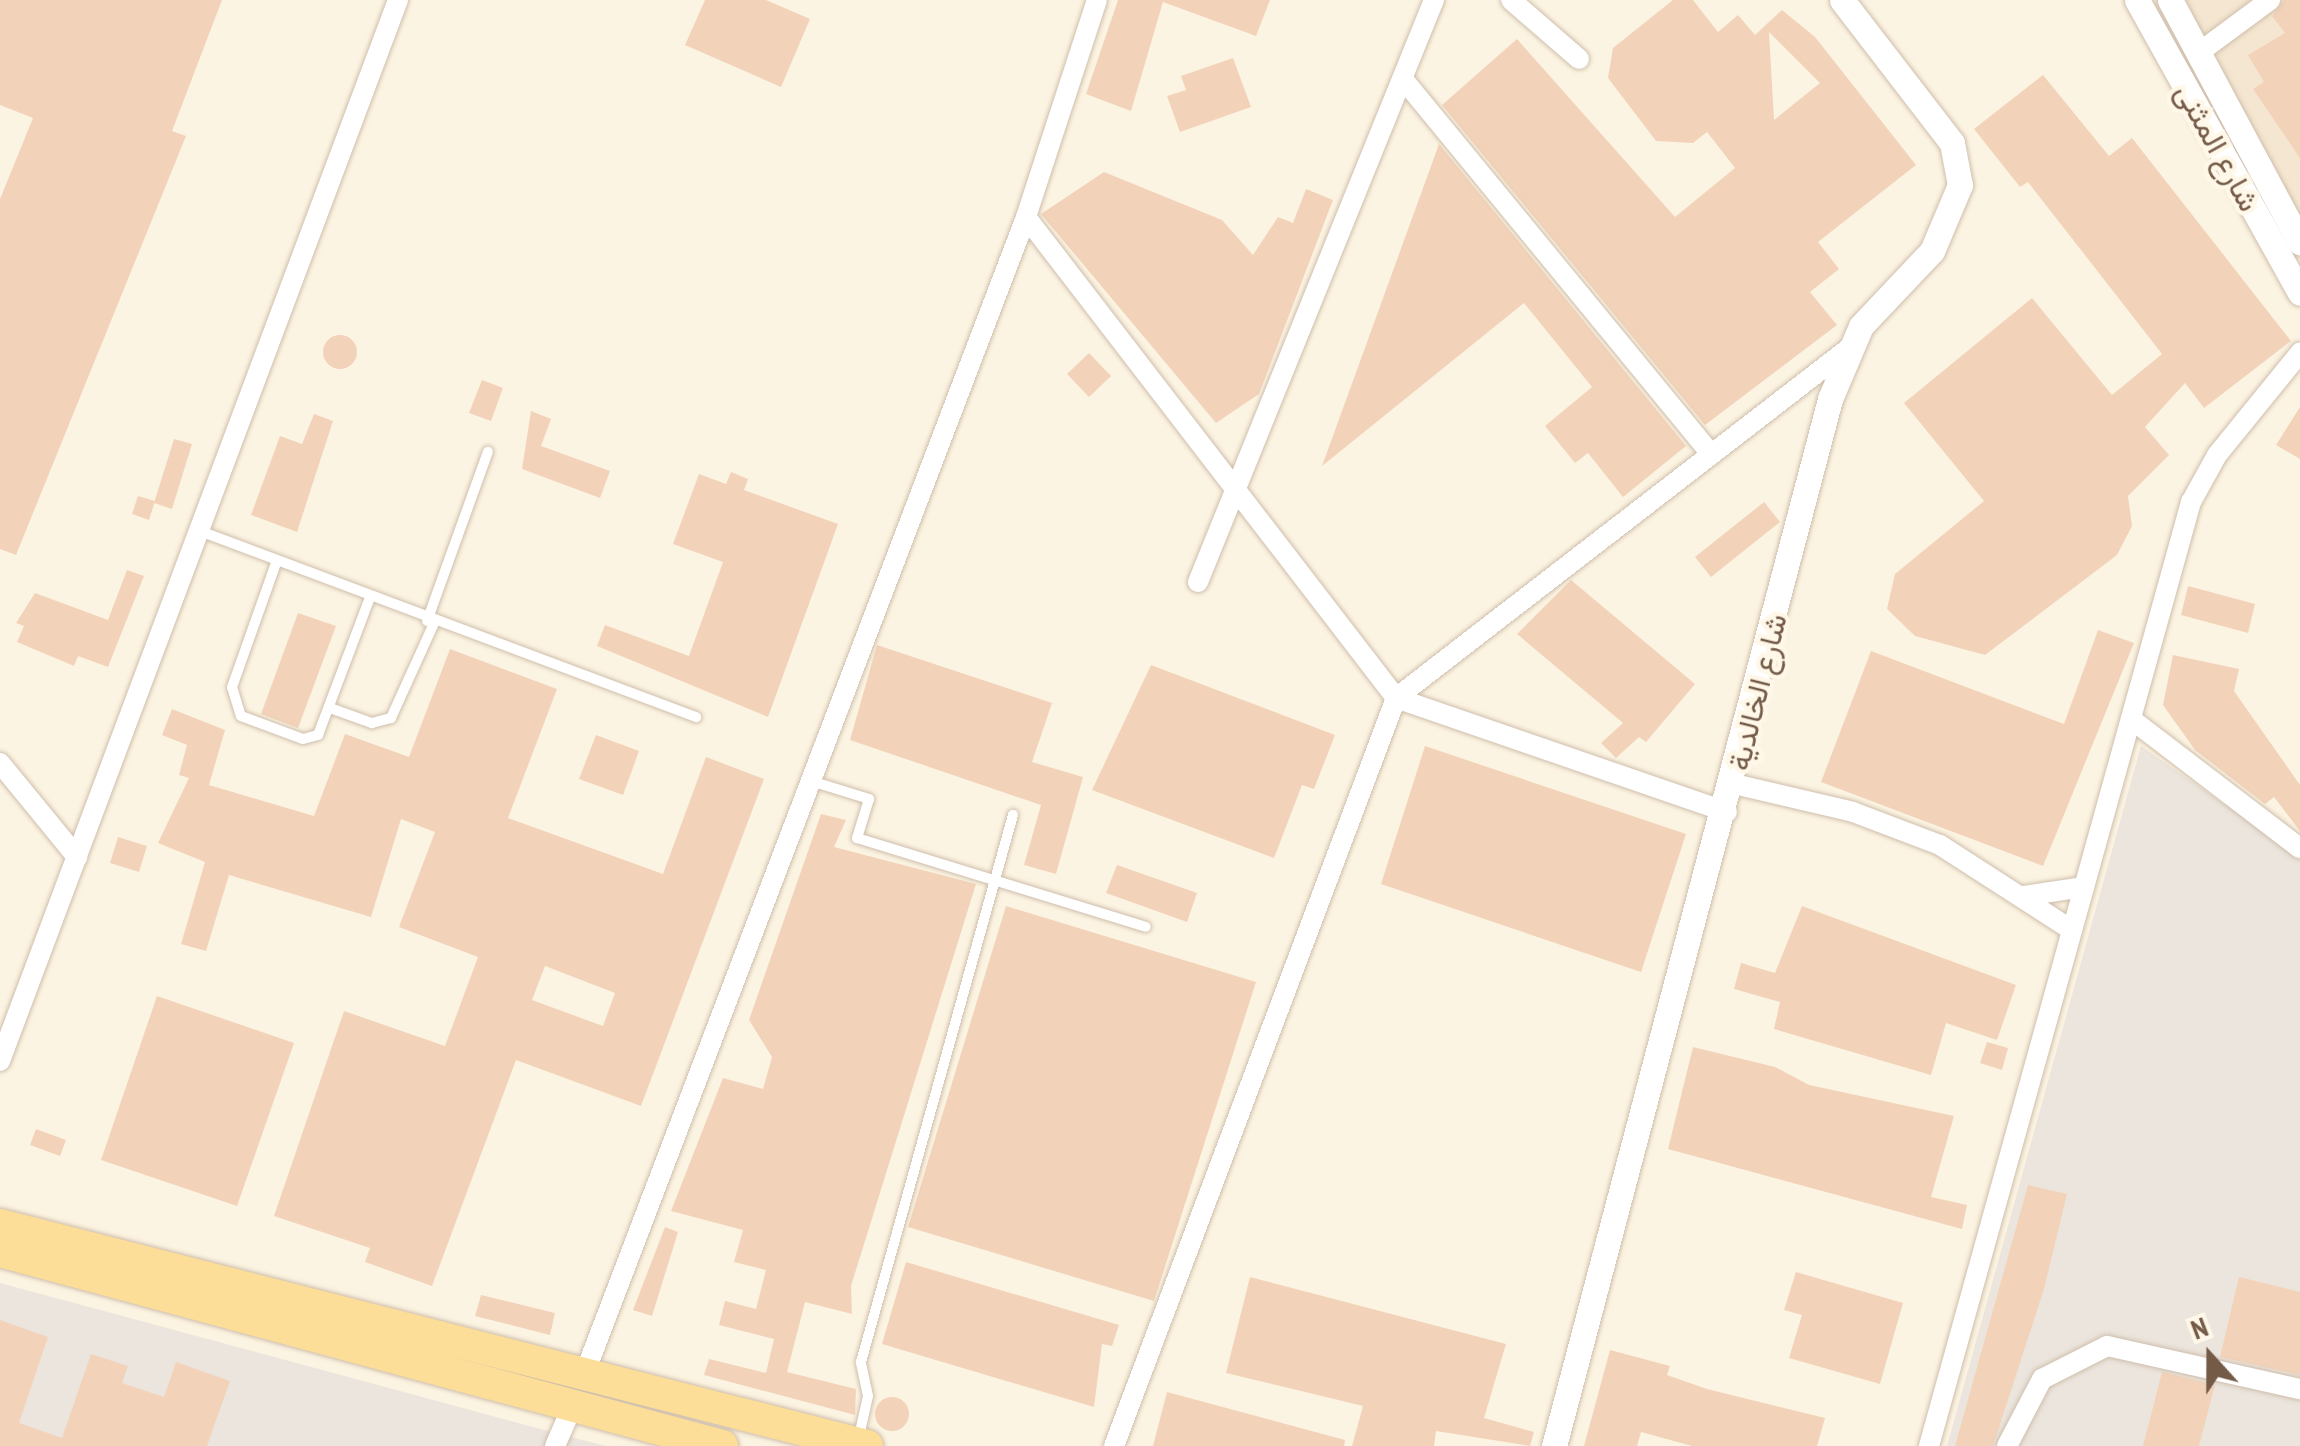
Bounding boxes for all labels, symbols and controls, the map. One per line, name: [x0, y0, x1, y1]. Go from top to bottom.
street label: شارع المثنى: [2168, 77, 2268, 217]
street label: شارع الخالدية: [1720, 610, 1794, 774]
north arrow: [2160, 1306, 2260, 1406]
text: N: [2185, 1308, 2213, 1348]

